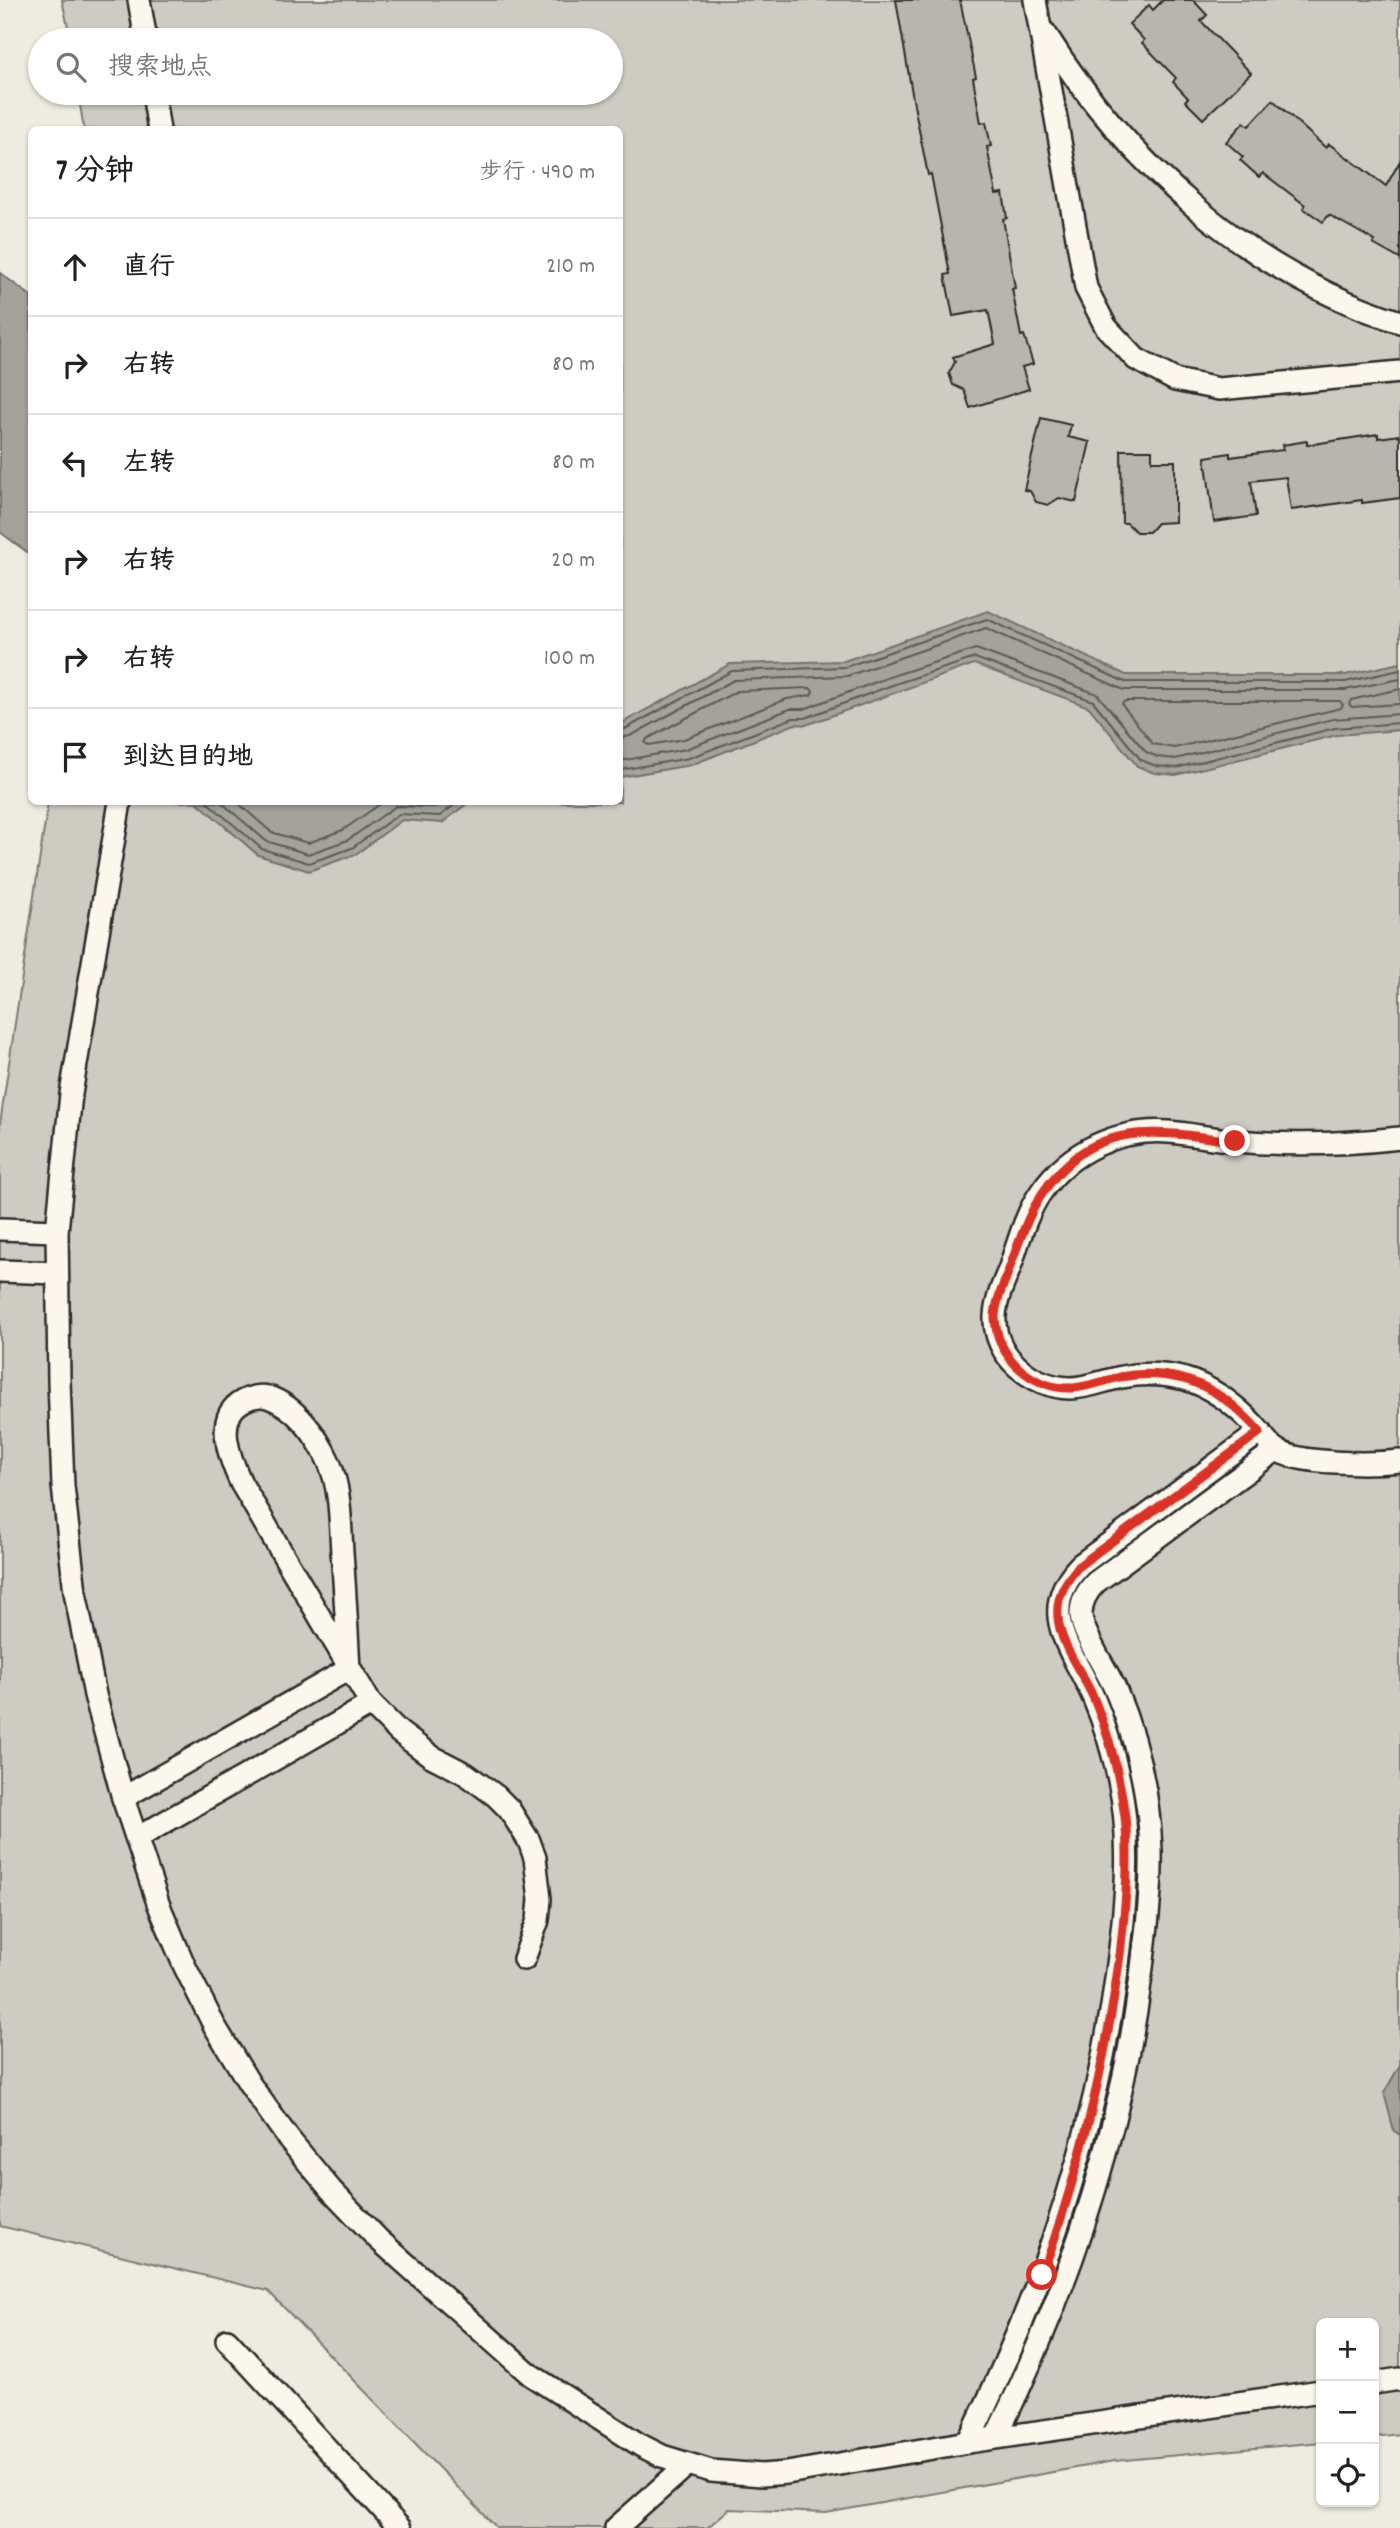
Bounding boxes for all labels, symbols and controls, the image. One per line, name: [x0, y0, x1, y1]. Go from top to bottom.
search box: [28, 28, 623, 105]
icon: search: [52, 48, 90, 86]
text: 搜索地点: [108, 50, 212, 87]
text: 7 分钟: [56, 152, 134, 195]
text: 步行 · 490 m: [480, 157, 595, 190]
icon: ahead: [56, 248, 94, 286]
text: 直行: [123, 250, 175, 287]
text: 210 m: [546, 251, 595, 284]
icon: right: [56, 346, 94, 384]
text: 右转: [123, 348, 175, 385]
text: 80 m: [552, 349, 595, 382]
icon: left: [56, 444, 94, 482]
text: 左转: [123, 446, 175, 483]
text: 80 m: [552, 447, 595, 480]
icon: right: [56, 542, 94, 580]
text: 右转: [123, 544, 175, 581]
text: 20 m: [551, 545, 595, 578]
icon: right: [56, 640, 94, 678]
text: 右转: [123, 642, 175, 679]
text: 100 m: [544, 643, 595, 676]
icon: arrive: [56, 738, 94, 776]
text: 到达目的地: [123, 740, 253, 777]
route end: [1219, 1125, 1250, 1156]
route start: [1026, 2259, 1057, 2290]
map controls: [1316, 2318, 1379, 2507]
button: +: [1316, 2318, 1379, 2381]
button: −: [1316, 2381, 1379, 2444]
button: locate: [1316, 2444, 1379, 2507]

